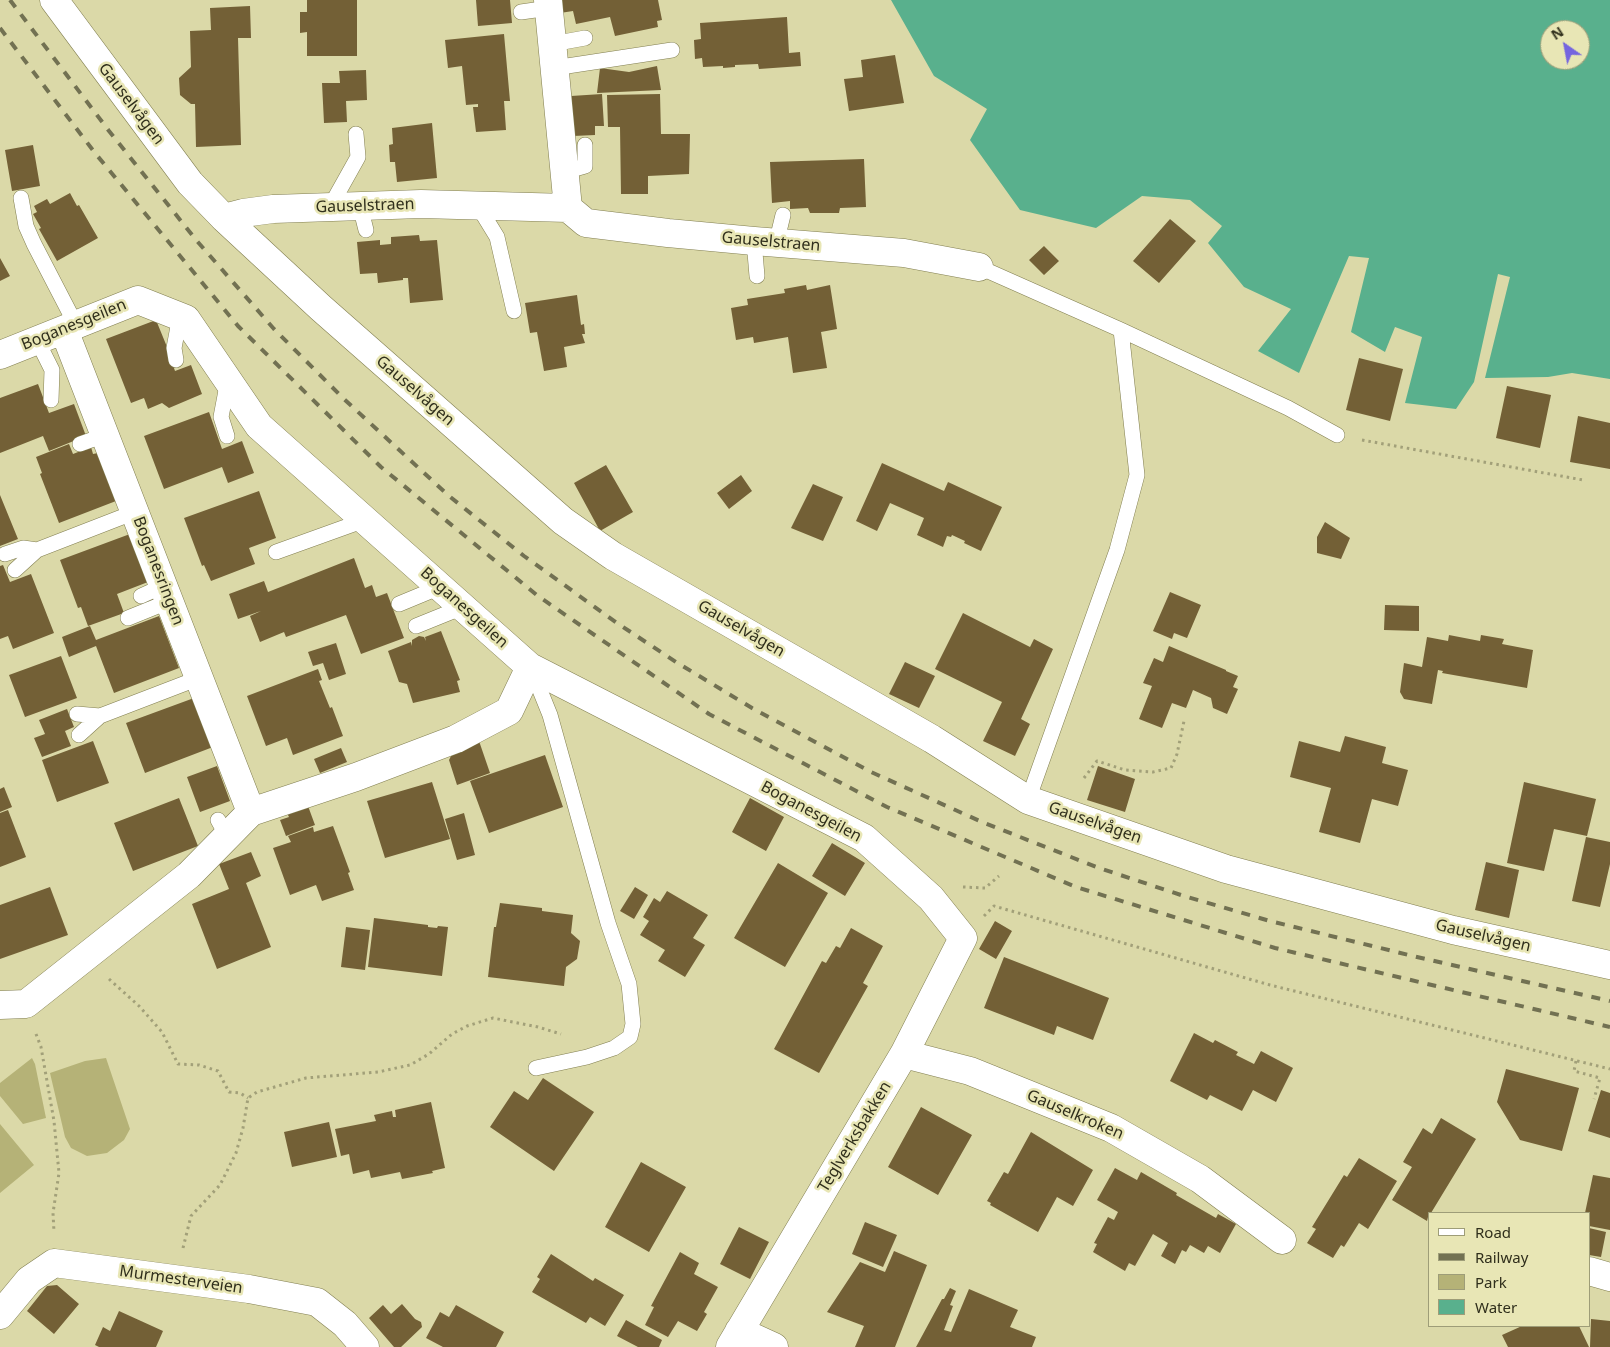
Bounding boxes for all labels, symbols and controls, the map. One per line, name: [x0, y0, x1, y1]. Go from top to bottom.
north arrow: [1540, 20, 1590, 70]
text: N: [1547, 22, 1567, 44]
street label: Gauselvågen: [94, 59, 168, 149]
street label: Gauselstraen: [315, 195, 415, 217]
street label: Gauselstraen: [721, 228, 821, 256]
street label: Boganesgeilen: [19, 295, 129, 355]
street label: Gauselvågen: [372, 352, 458, 430]
street label: Boganesringen: [128, 514, 188, 628]
street label: Boganesgeilen: [416, 564, 512, 652]
street label: Gauselvågen: [694, 596, 788, 662]
street label: Boganesgeilen: [757, 777, 865, 847]
street label: Gauselvågen: [1046, 798, 1144, 848]
street label: Gauselvågen: [1433, 916, 1533, 956]
street label: Teglverksbakken: [814, 1078, 896, 1196]
street label: Gauselkroken: [1024, 1086, 1126, 1144]
legend: [1428, 1212, 1590, 1327]
text: Road: [1475, 1222, 1511, 1242]
text: Railway: [1475, 1247, 1528, 1267]
street label: Murmesterveien: [118, 1262, 244, 1298]
text: Park: [1475, 1272, 1507, 1292]
text: Water: [1475, 1297, 1517, 1317]

